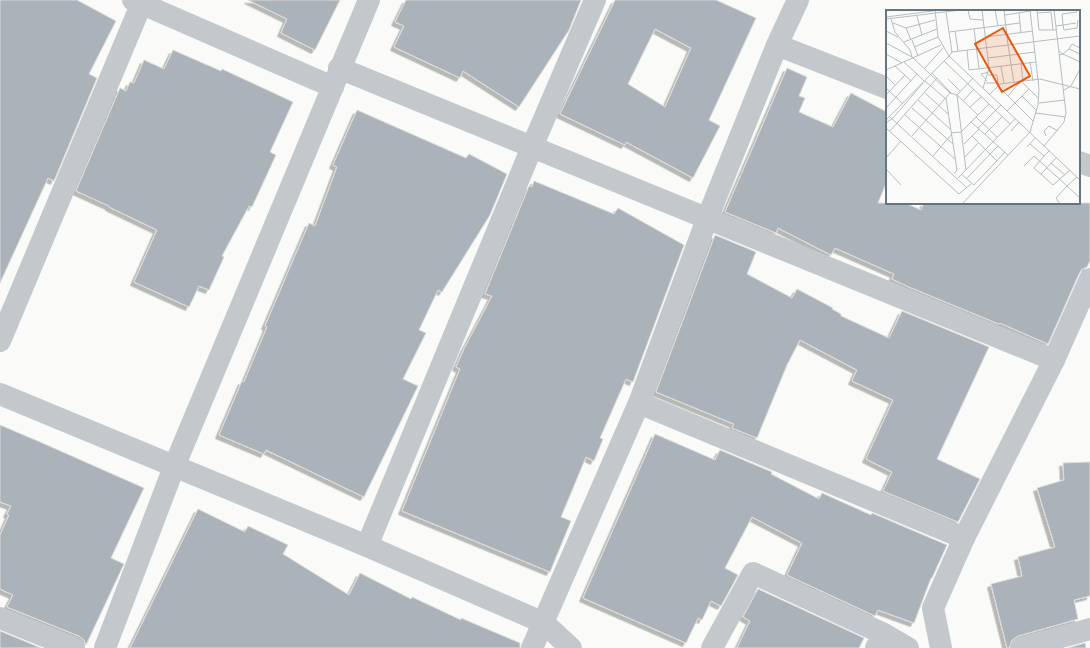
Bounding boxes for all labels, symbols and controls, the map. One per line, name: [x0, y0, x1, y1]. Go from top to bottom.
inset map: [886, 10, 1080, 204]

